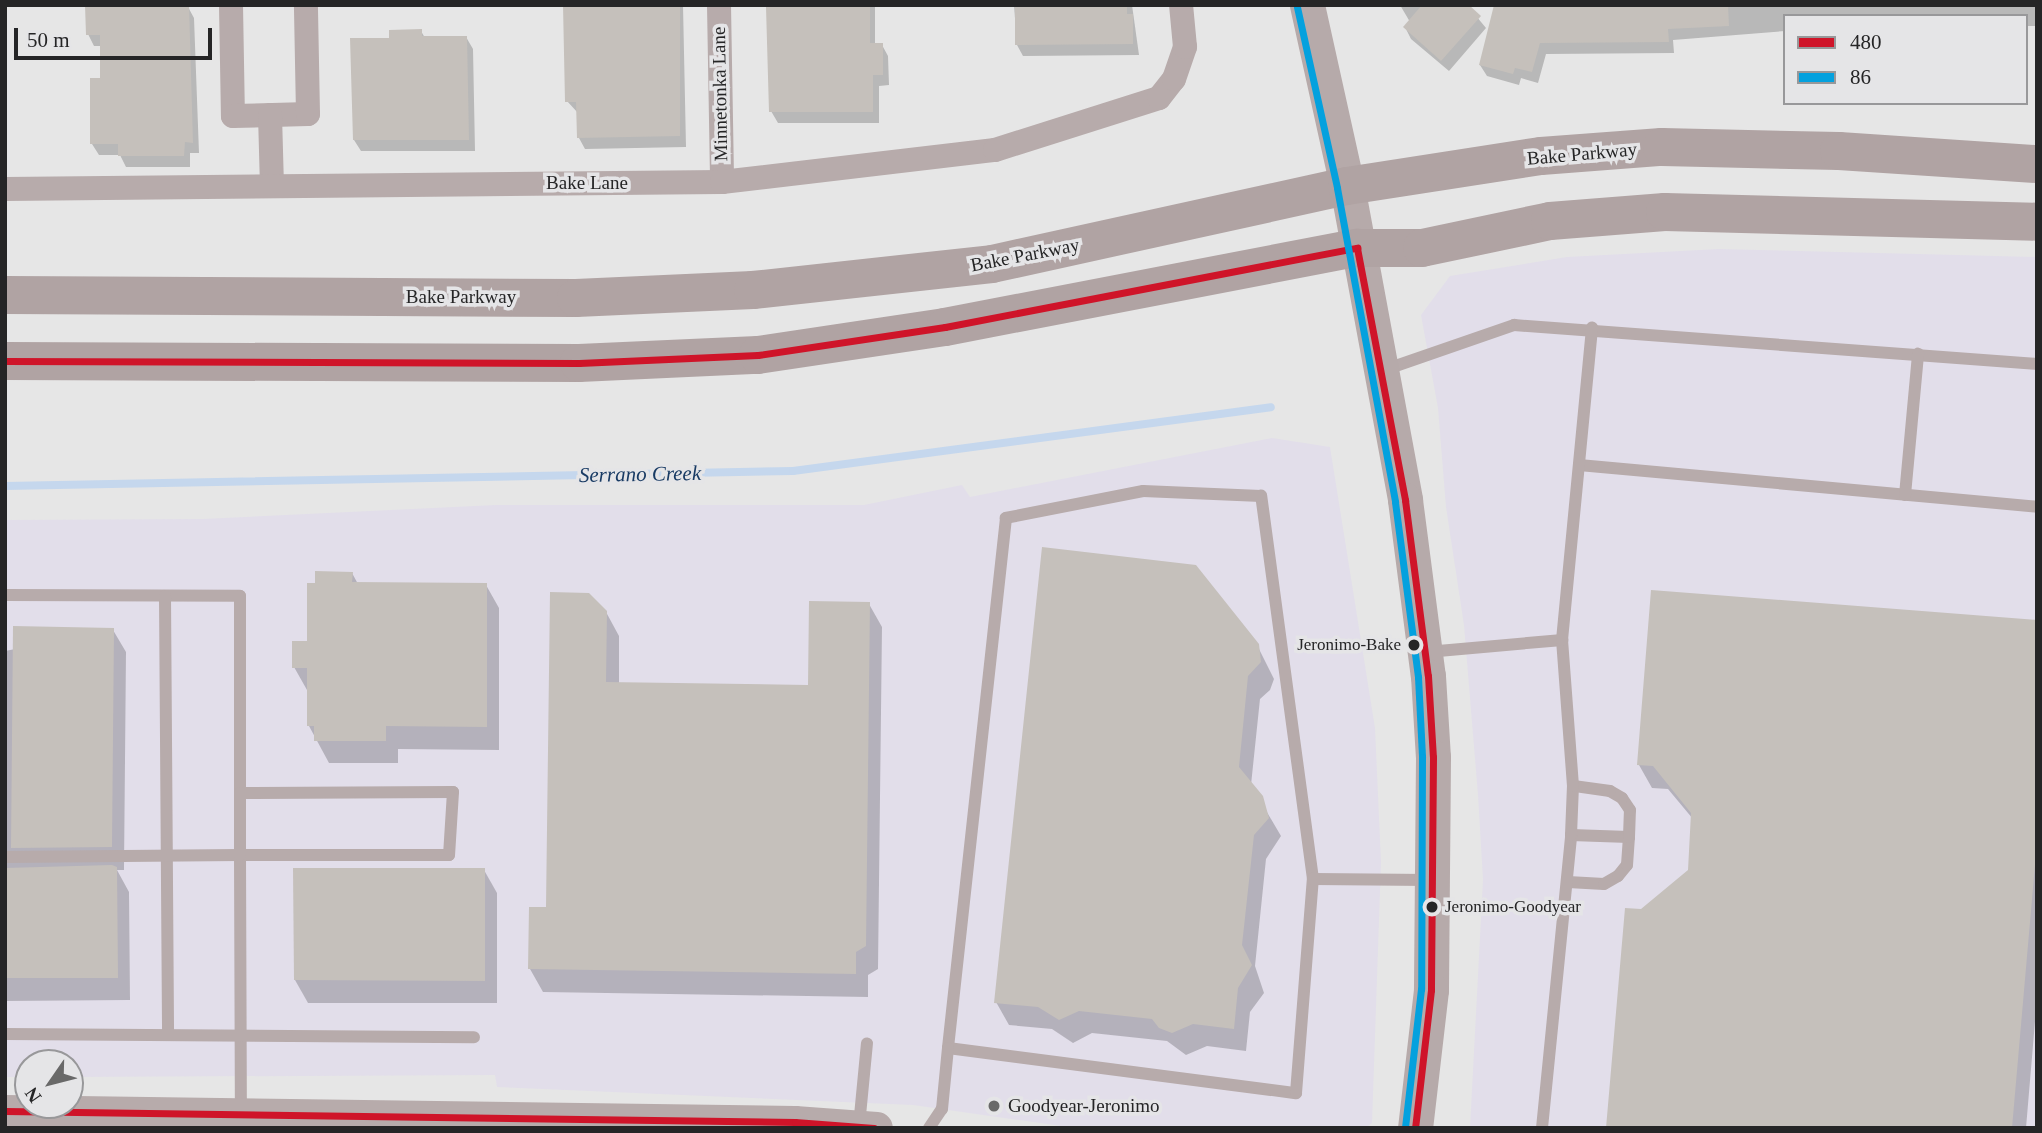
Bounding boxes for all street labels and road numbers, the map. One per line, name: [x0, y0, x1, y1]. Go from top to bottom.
street label: Minnetonka Lane: [707, 27, 733, 161]
street label: Bake Parkway: [1526, 138, 1638, 170]
street label: Bake Lane: [546, 172, 628, 194]
street label: Bake Parkway: [969, 233, 1081, 277]
street label: Bake Parkway: [406, 286, 516, 308]

